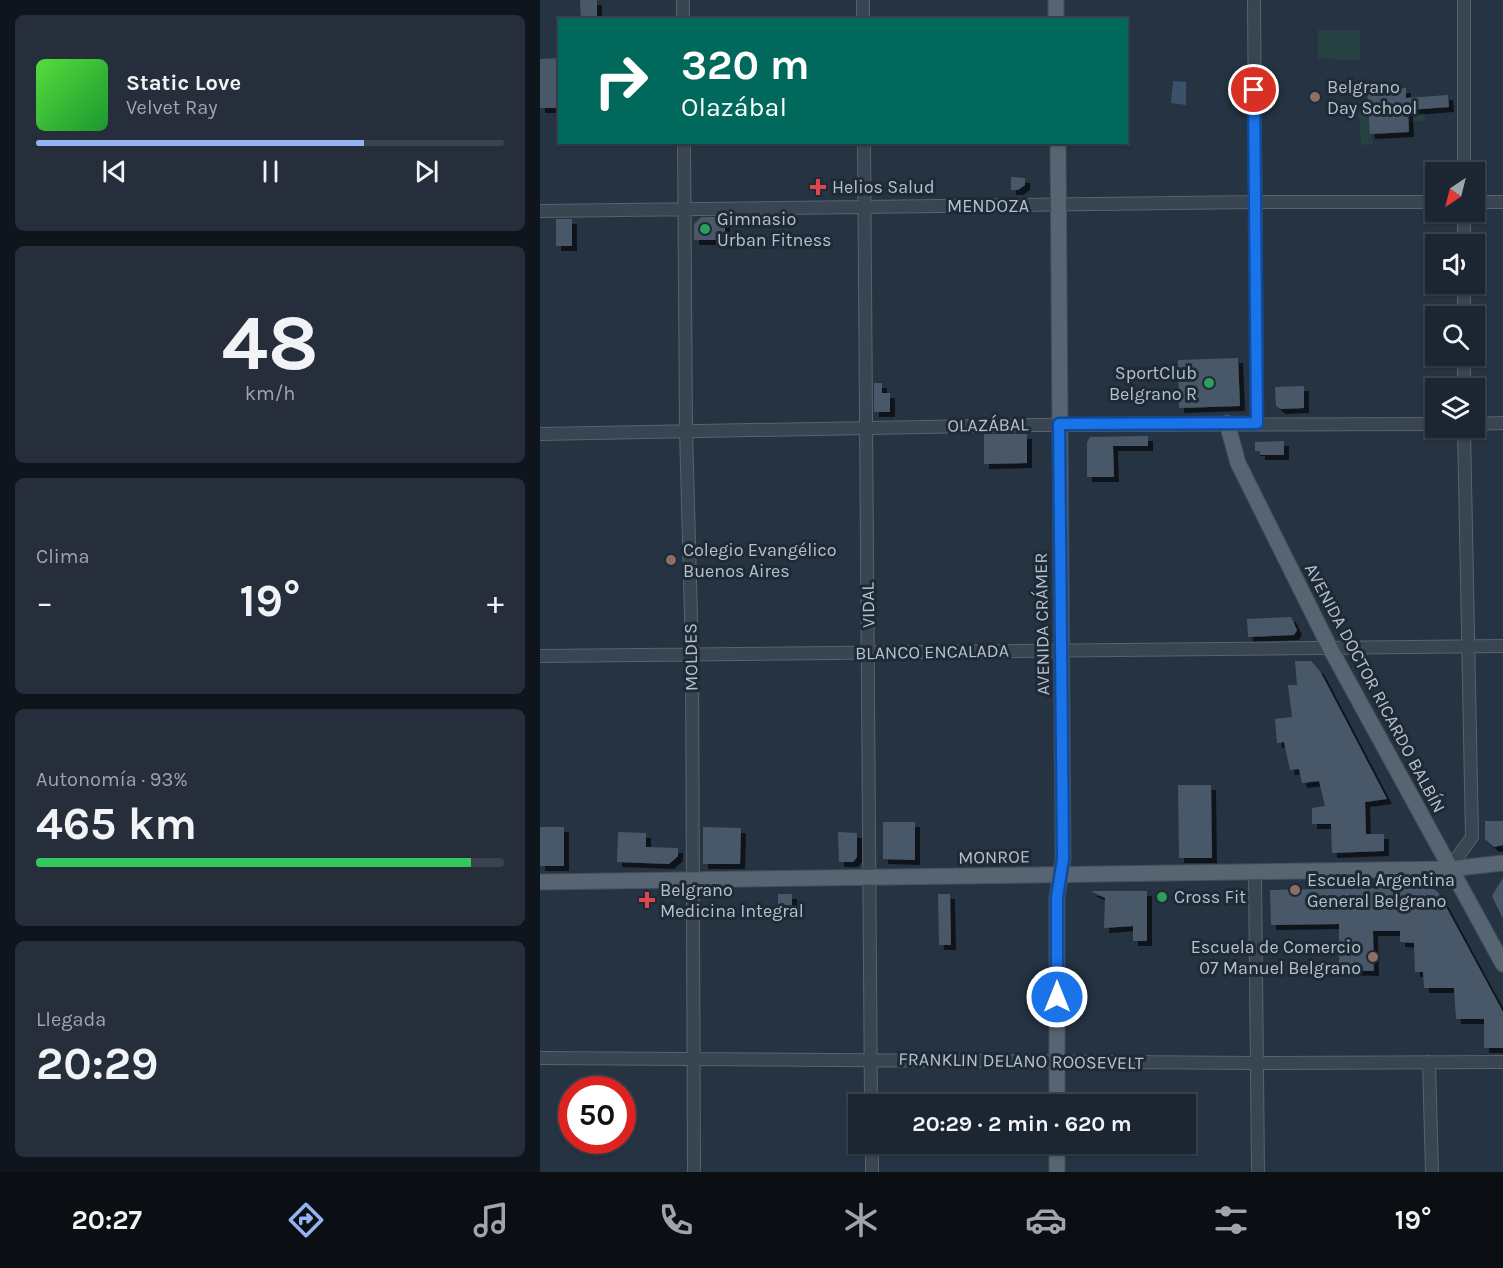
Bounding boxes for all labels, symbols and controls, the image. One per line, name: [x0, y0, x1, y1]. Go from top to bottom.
text: 320 m: [681, 40, 810, 90]
icon: right: [582, 42, 660, 120]
pin: [1228, 64, 1279, 115]
text: Static Love: [126, 70, 241, 96]
icon: arrive: [1237, 73, 1270, 106]
place label: Belgrano Day School: [1327, 76, 1417, 119]
marker: Belgrano Day School: [1308, 90, 1322, 104]
text: Olazábal: [681, 91, 787, 123]
text: Velvet Ray: [126, 96, 218, 119]
icon: previous: [98, 155, 131, 188]
icon: pause: [254, 155, 287, 188]
icon: next: [410, 155, 443, 188]
north arrow: [1425, 162, 1485, 222]
map controls: [1425, 162, 1485, 438]
place label: Helios Salud: [832, 176, 935, 198]
marker: Helios Salud: [809, 178, 827, 196]
street label: MENDOZA: [947, 195, 1029, 217]
place label: Gimnasio Urban Fitness: [717, 208, 832, 251]
marker: Gimnasio Urban Fitness: [698, 222, 712, 236]
button: sound: [1425, 234, 1485, 294]
text: 48: [222, 297, 318, 389]
button: search: [1425, 306, 1485, 366]
place label: SportClub Belgrano R: [1109, 362, 1197, 405]
marker: SportClub Belgrano R: [1202, 376, 1216, 390]
button: layers: [1425, 378, 1485, 438]
text: km/h: [245, 382, 295, 405]
street label: OLAZÁBAL: [947, 412, 1029, 437]
place label: Colegio Evangélico Buenos Aires: [683, 539, 837, 582]
text: Clima: [36, 545, 90, 568]
street label: AVENIDA CRÁMER: [1029, 552, 1054, 696]
marker: Colegio Evangélico Buenos Aires: [664, 553, 678, 567]
street label: AVENIDA DOCTOR RICARDO BALBÍN: [1300, 559, 1451, 816]
text: 19°: [240, 575, 300, 627]
street label: VIDAL: [857, 581, 879, 628]
text: −: [36, 583, 53, 621]
text: +: [487, 583, 504, 621]
street label: MOLDES: [679, 623, 703, 691]
street label: BLANCO ENCALADA: [855, 640, 1009, 664]
text: Autonomía · 93%: [36, 768, 188, 791]
text: 465 km: [36, 798, 197, 850]
street label: MONROE: [958, 845, 1030, 869]
place label: Escuela Argentina General Belgrano: [1307, 869, 1455, 912]
place label: Belgrano Medicina Integral: [660, 879, 804, 922]
marker: Escuela Argentina General Belgrano: [1288, 883, 1302, 897]
place label: Cross Fit: [1174, 886, 1246, 908]
marker: Cross Fit: [1155, 890, 1169, 904]
marker: Belgrano Medicina Integral: [638, 891, 656, 909]
place label: Escuela de Comercio 07 Manuel Belgrano: [1191, 936, 1361, 979]
marker: Escuela de Comercio 07 Manuel Belgrano: [1366, 950, 1380, 964]
position arrow: [1025, 965, 1089, 1029]
text: Llegada: [36, 1008, 106, 1031]
text: 20:29: [36, 1038, 159, 1090]
street label: FRANKLIN DELANO ROOSEVELT: [898, 1048, 1144, 1074]
speed limit sign: 50: [558, 1076, 636, 1154]
text: 20:29 · 2 min · 620 m: [912, 1111, 1132, 1137]
icon: directions: [285, 1199, 327, 1241]
icon: music: [470, 1199, 512, 1241]
icon: phone: [655, 1199, 697, 1241]
icon: climate: [840, 1199, 882, 1241]
icon: car: [1025, 1199, 1067, 1241]
icon: filters: [1210, 1199, 1252, 1241]
text: 20:27: [71, 1204, 142, 1236]
text: 19°: [1395, 1204, 1431, 1236]

